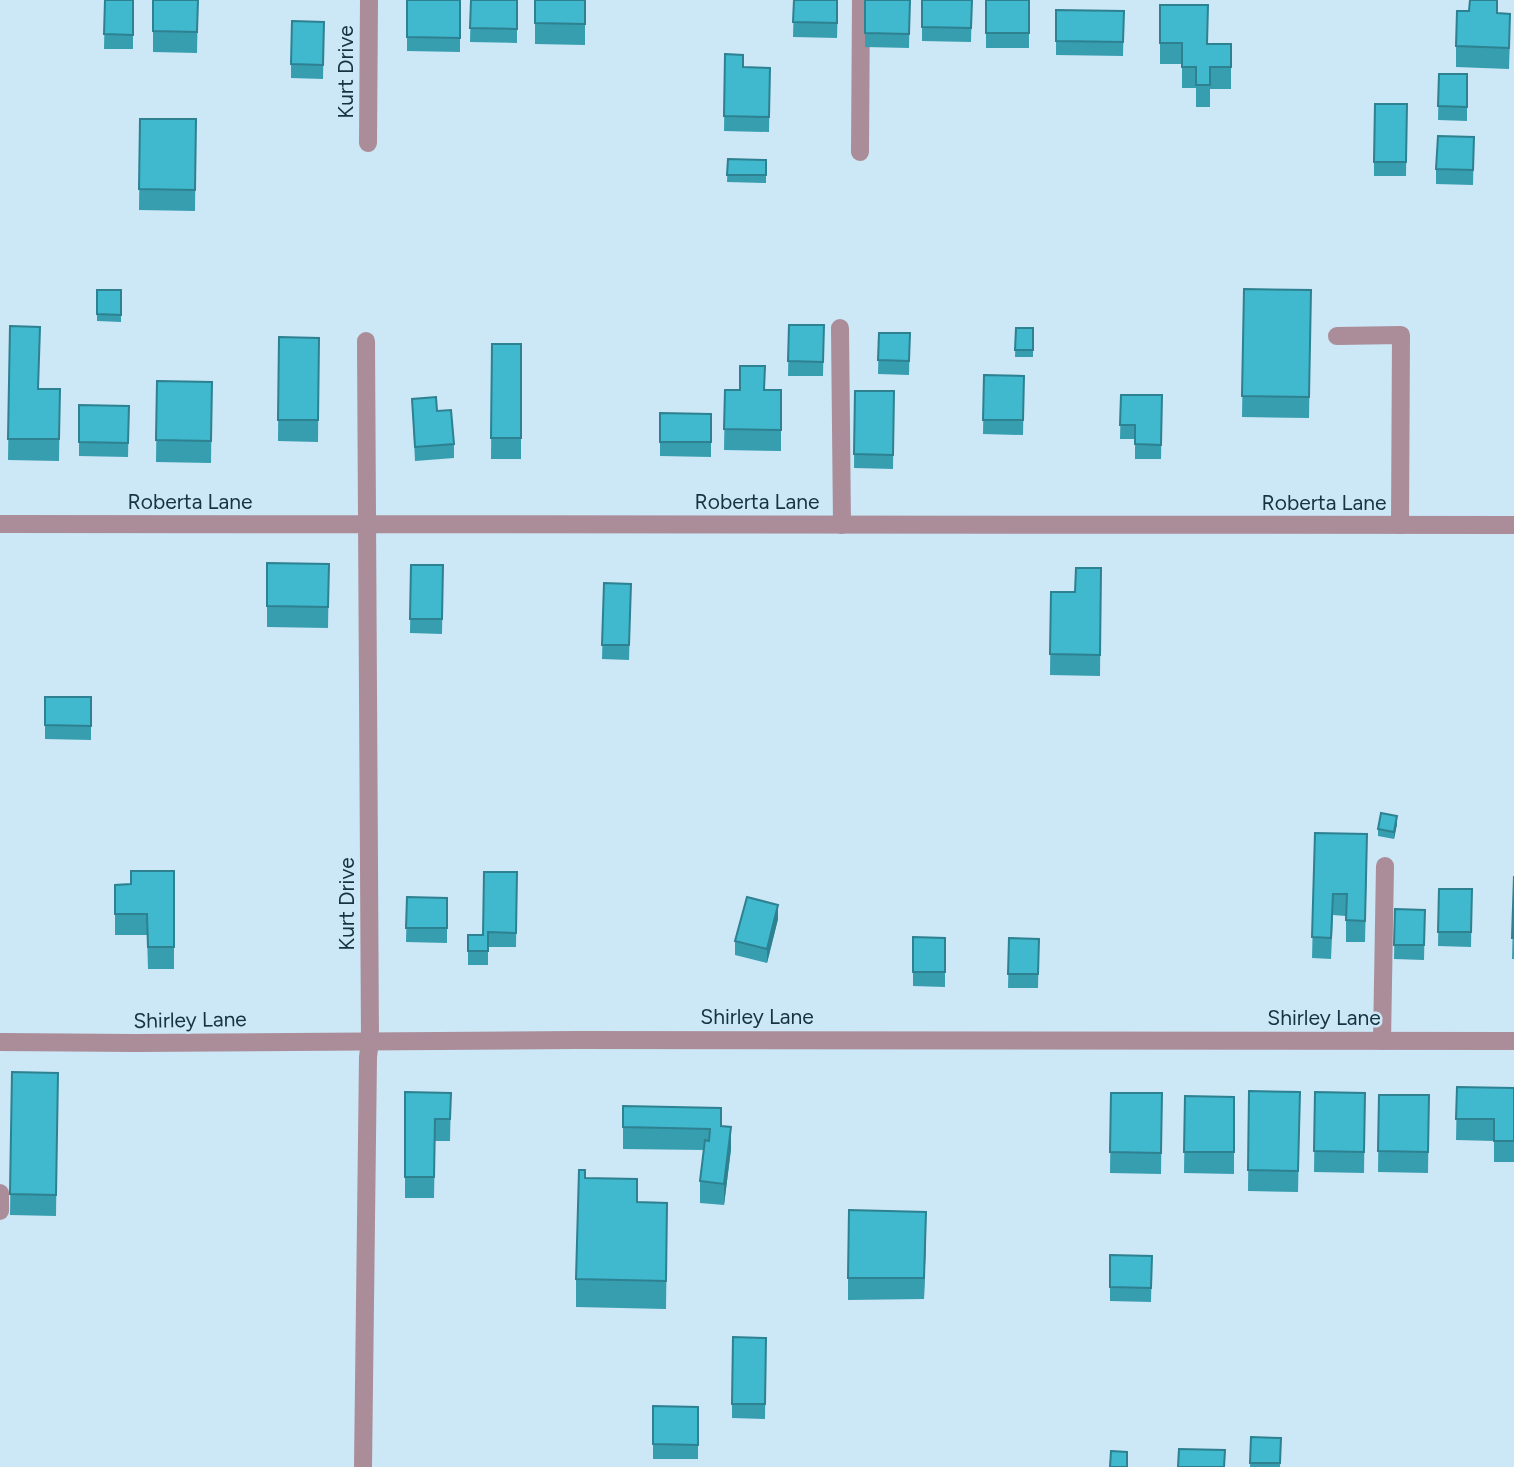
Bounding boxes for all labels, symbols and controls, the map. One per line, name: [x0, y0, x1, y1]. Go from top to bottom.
street label: Kurt Drive: [333, 25, 358, 119]
street label: Roberta Lane: [128, 489, 252, 514]
street label: Roberta Lane: [695, 489, 819, 514]
street label: Roberta Lane: [1262, 490, 1386, 515]
street label: Kurt Drive: [334, 857, 359, 951]
street label: Shirley Lane: [700, 1004, 814, 1029]
street label: Shirley Lane: [1267, 1005, 1381, 1030]
street label: Shirley Lane: [133, 1006, 247, 1033]

